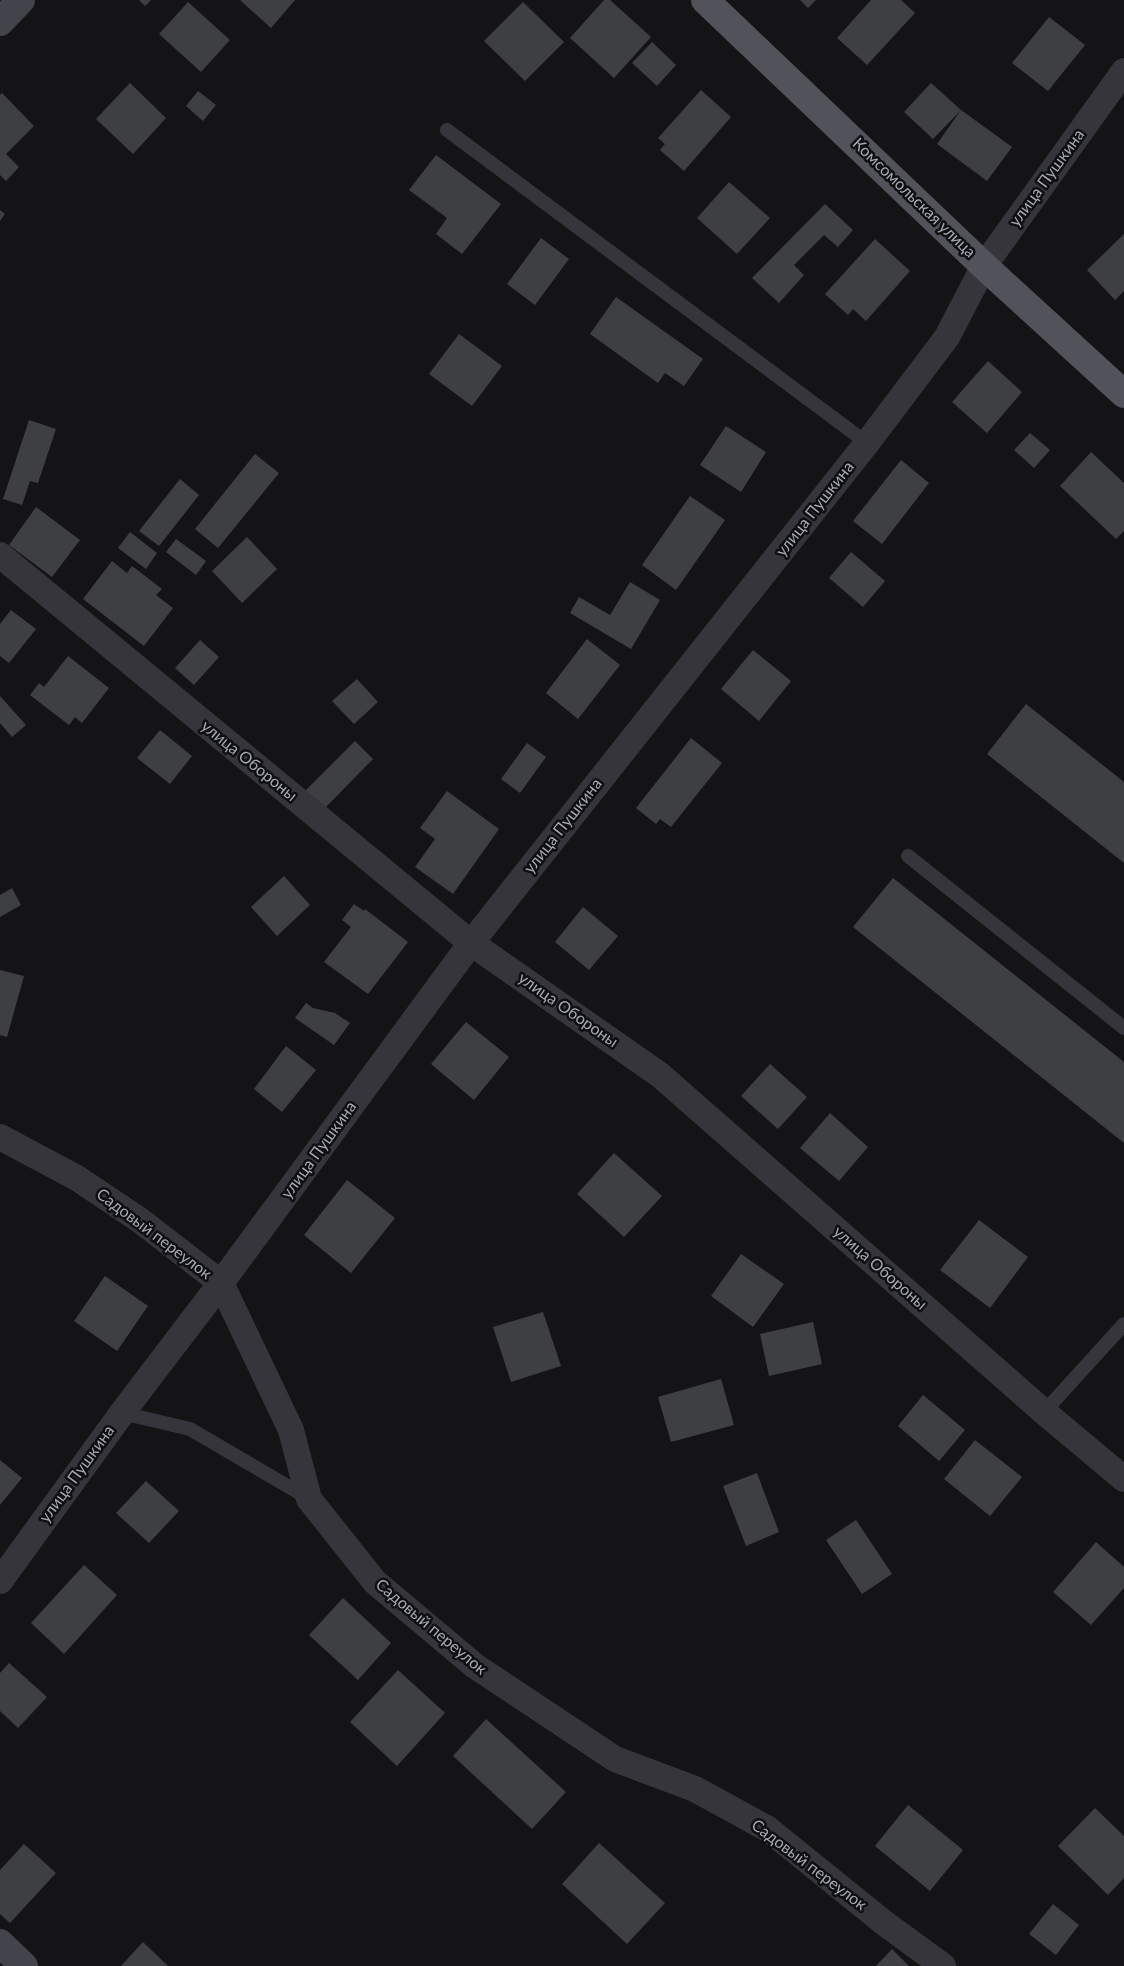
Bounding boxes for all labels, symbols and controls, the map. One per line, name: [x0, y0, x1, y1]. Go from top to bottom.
street label: улица Пушкина: [1005, 126, 1089, 230]
street label: Комсомольская улица: [848, 134, 980, 262]
street label: улица Пушкина: [772, 458, 858, 560]
street label: улица Обороны: [197, 717, 301, 805]
street label: улица Пушкина: [520, 775, 606, 877]
street label: улица Обороны: [514, 968, 622, 1052]
street label: улица Пушкина: [277, 1098, 361, 1202]
street label: Садовый переулок: [93, 1184, 215, 1284]
street label: улица Обороны: [829, 1222, 931, 1314]
street label: улица Пушкина: [35, 1422, 119, 1526]
street label: Садовый переулок: [372, 1575, 490, 1679]
street label: Садовый переулок: [748, 1815, 870, 1915]

